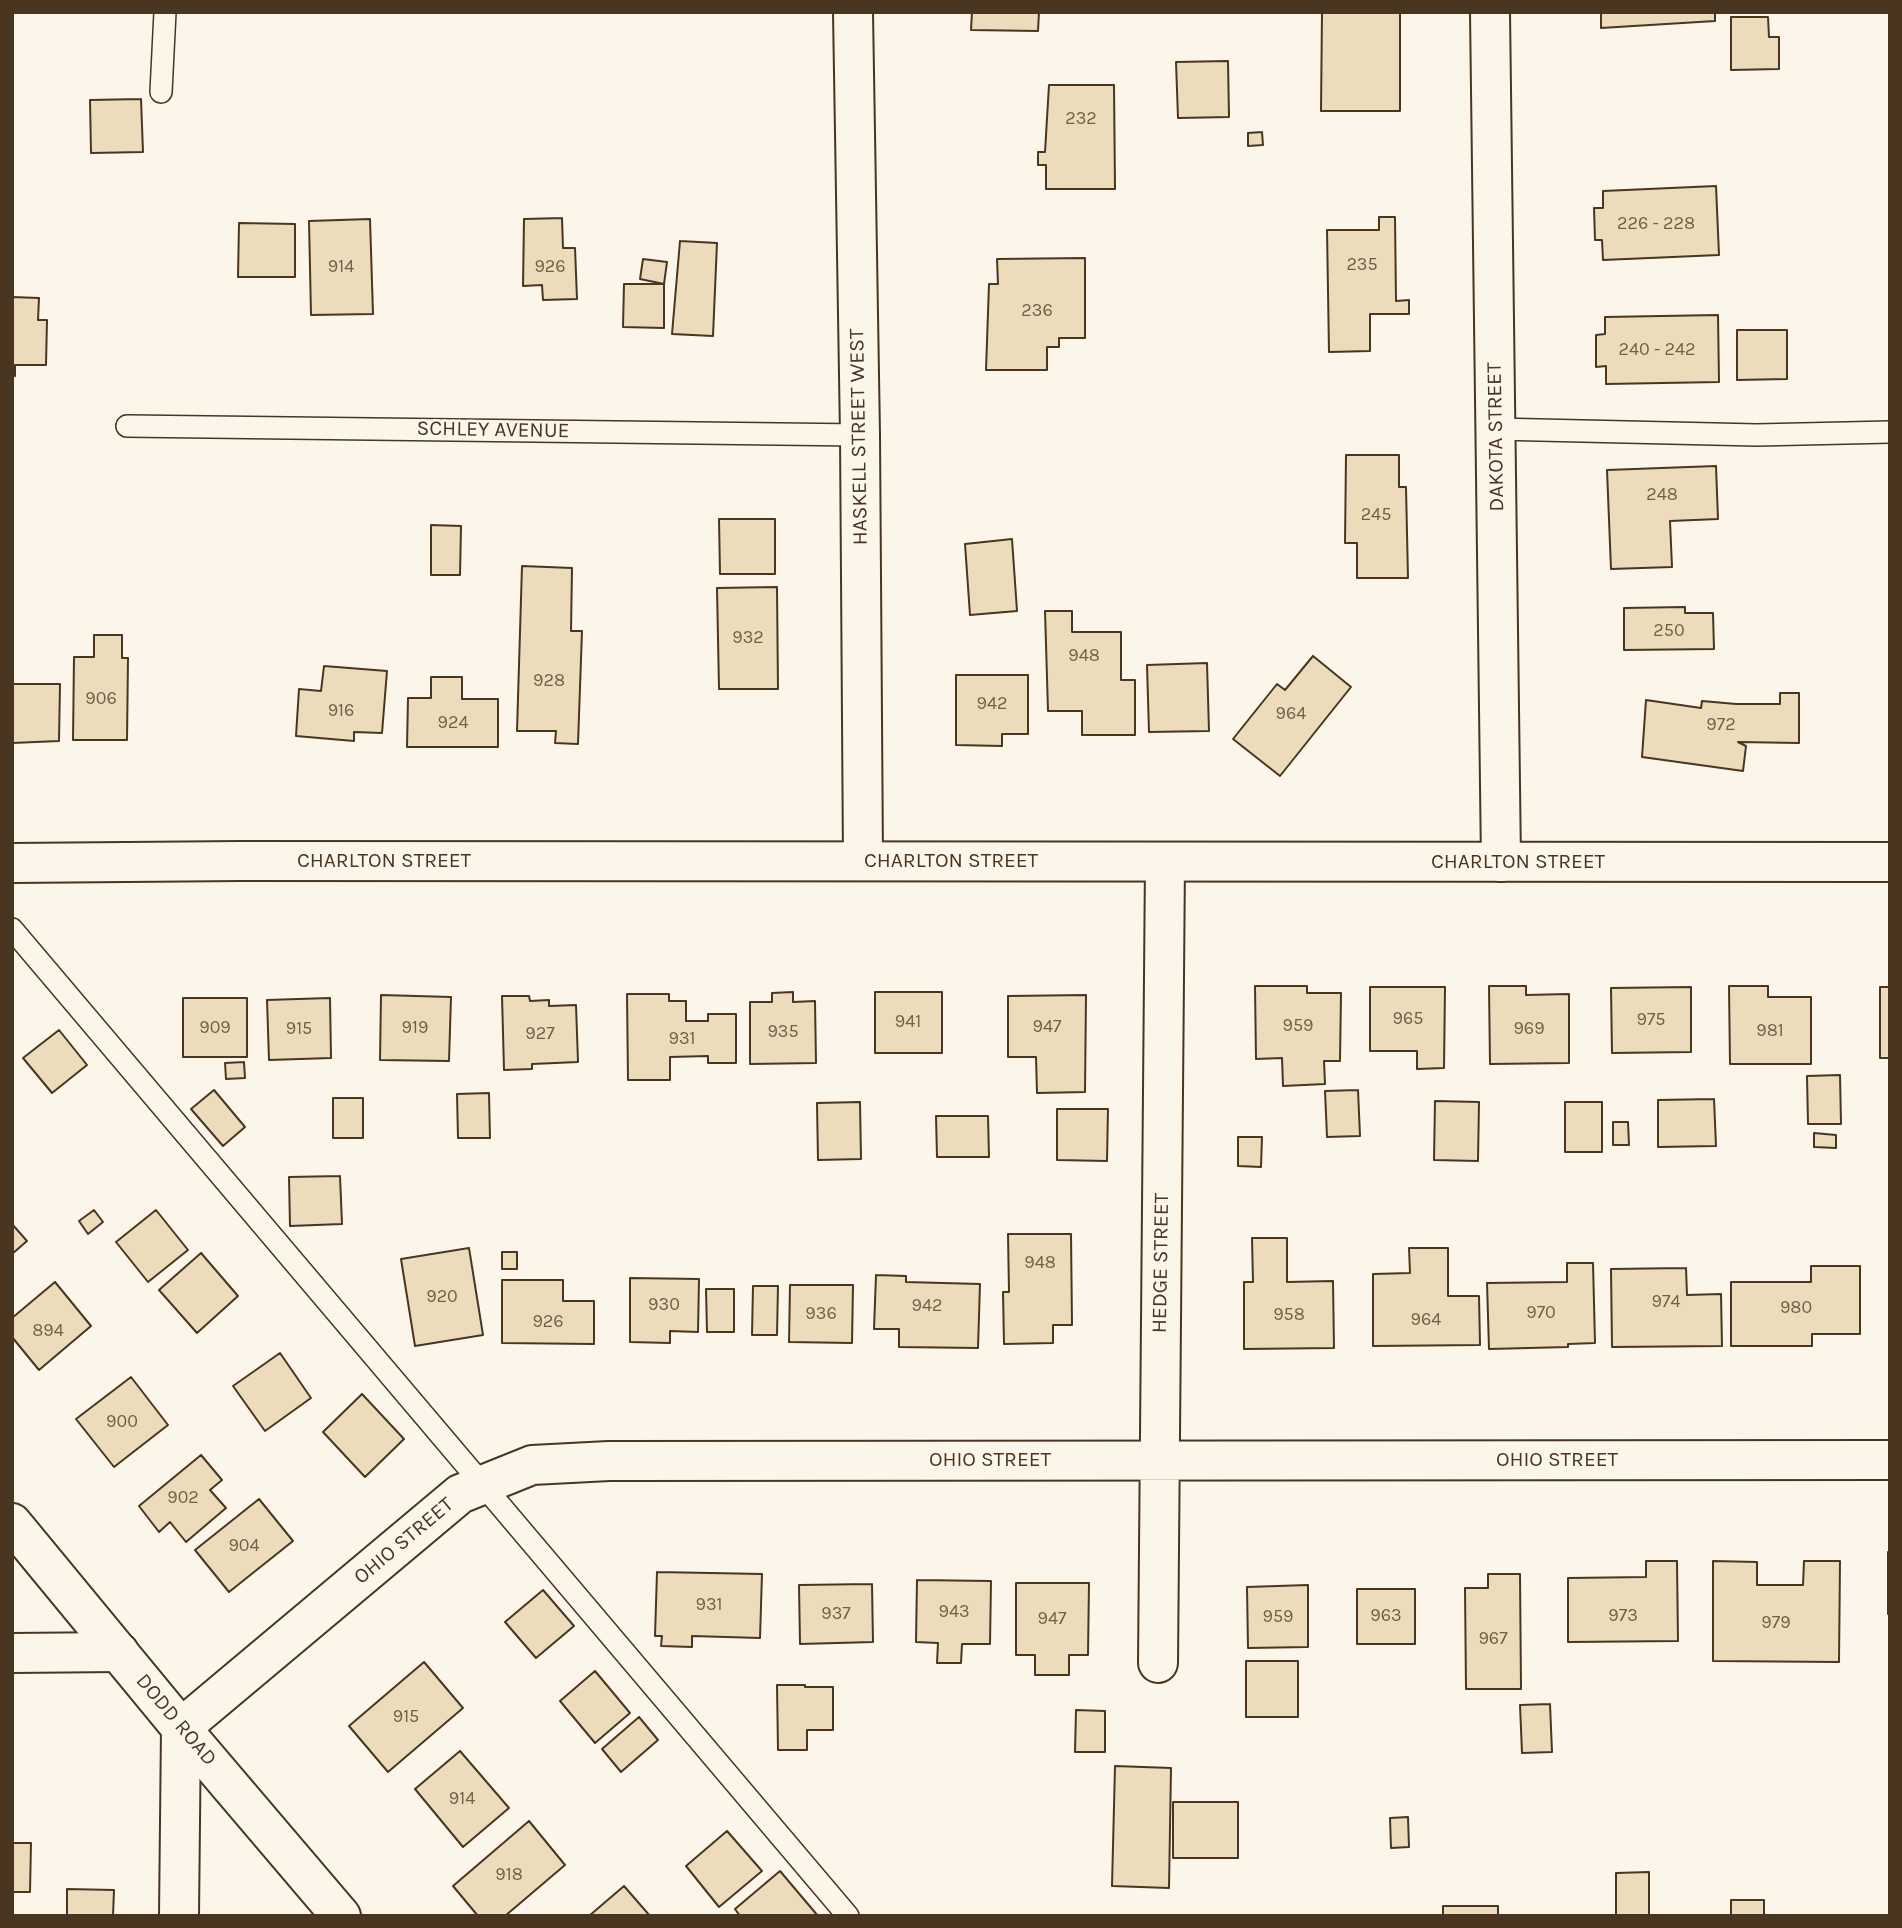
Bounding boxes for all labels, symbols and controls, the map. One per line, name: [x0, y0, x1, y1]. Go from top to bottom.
house number: 232: [1065, 108, 1097, 130]
house number: 226 - 228: [1617, 213, 1695, 235]
house number: 235: [1346, 254, 1378, 276]
house number: 914: [328, 256, 354, 278]
house number: 926: [534, 256, 566, 278]
house number: 236: [1021, 300, 1053, 322]
street label: HASKELL STREET WEST: [845, 328, 873, 546]
house number: 240 - 242: [1619, 339, 1695, 361]
street label: DAKOTA STREET: [1482, 362, 1510, 512]
street label: SCHLEY AVENUE: [416, 416, 570, 444]
house number: 248: [1646, 484, 1678, 506]
house number: 245: [1361, 504, 1391, 526]
house number: 250: [1653, 620, 1685, 642]
house number: 932: [732, 627, 764, 649]
house number: 948: [1068, 645, 1100, 667]
house number: 928: [533, 670, 565, 692]
house number: 906: [85, 688, 117, 710]
house number: 942: [977, 693, 1007, 715]
house number: 916: [328, 700, 354, 722]
house number: 964: [1276, 703, 1306, 725]
house number: 924: [438, 712, 468, 734]
house number: 972: [1706, 714, 1736, 736]
street label: CHARLTON STREET: [297, 848, 471, 874]
street label: CHARLTON STREET: [864, 848, 1038, 874]
street label: CHARLTON STREET: [1431, 849, 1605, 875]
house number: 965: [1393, 1008, 1423, 1030]
house number: 975: [1636, 1009, 1666, 1031]
house number: 941: [895, 1011, 921, 1033]
house number: 959: [1282, 1015, 1314, 1037]
house number: 947: [1033, 1016, 1061, 1038]
house number: 909: [199, 1017, 231, 1039]
house number: 919: [402, 1017, 428, 1039]
house number: 915: [286, 1018, 312, 1040]
house number: 969: [1513, 1018, 1545, 1040]
house number: 981: [1756, 1020, 1784, 1042]
house number: 935: [767, 1021, 799, 1043]
house number: 927: [525, 1023, 555, 1045]
house number: 931: [668, 1028, 696, 1050]
street label: HEDGE STREET: [1147, 1193, 1175, 1333]
house number: 948: [1024, 1252, 1056, 1274]
house number: 920: [426, 1286, 458, 1308]
house number: 974: [1652, 1291, 1680, 1313]
house number: 930: [648, 1294, 680, 1316]
house number: 942: [912, 1295, 942, 1317]
house number: 980: [1780, 1297, 1812, 1319]
house number: 970: [1526, 1302, 1556, 1324]
house number: 936: [805, 1303, 837, 1325]
house number: 958: [1273, 1304, 1305, 1326]
house number: 964: [1411, 1309, 1441, 1331]
house number: 926: [532, 1311, 564, 1333]
house number: 894: [32, 1320, 64, 1342]
house number: 900: [106, 1411, 138, 1433]
street label: OHIO STREET: [929, 1447, 1051, 1473]
street label: OHIO STREET: [1496, 1447, 1618, 1473]
house number: 902: [167, 1487, 199, 1509]
street label: OHIO STREET: [349, 1492, 459, 1590]
house number: 904: [228, 1535, 260, 1557]
house number: 931: [695, 1594, 723, 1616]
house number: 943: [938, 1601, 970, 1623]
house number: 937: [821, 1603, 851, 1625]
house number: 963: [1370, 1605, 1402, 1627]
house number: 973: [1608, 1605, 1638, 1627]
house number: 959: [1262, 1606, 1294, 1628]
house number: 947: [1038, 1608, 1066, 1630]
house number: 979: [1761, 1612, 1791, 1634]
house number: 967: [1478, 1628, 1508, 1650]
street label: DODD ROAD: [130, 1669, 222, 1771]
house number: 915: [393, 1706, 419, 1728]
house number: 914: [449, 1788, 475, 1810]
house number: 918: [495, 1864, 523, 1886]

